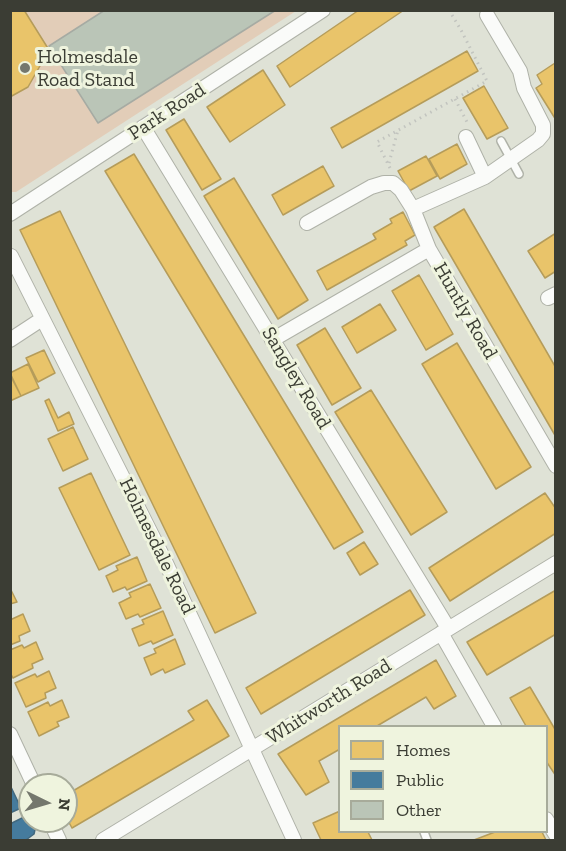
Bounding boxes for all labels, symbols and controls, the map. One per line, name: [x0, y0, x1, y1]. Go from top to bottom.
place label: Holmesdale Road Stand: [37, 45, 138, 92]
marker: Holmesdale Road Stand: [18, 61, 32, 75]
street label: Park Road: [124, 78, 210, 146]
street label: Huntly Road: [428, 258, 502, 364]
street label: Sangley Road: [256, 323, 336, 433]
street label: Holmesdale Road: [114, 474, 200, 618]
street label: Whitworth Road: [262, 654, 396, 750]
legend: [338, 725, 548, 833]
text: Homes: [396, 739, 450, 761]
text: Public: [396, 769, 444, 791]
north arrow: [18, 773, 78, 833]
text: N: [54, 798, 74, 811]
text: Other: [396, 799, 442, 821]

